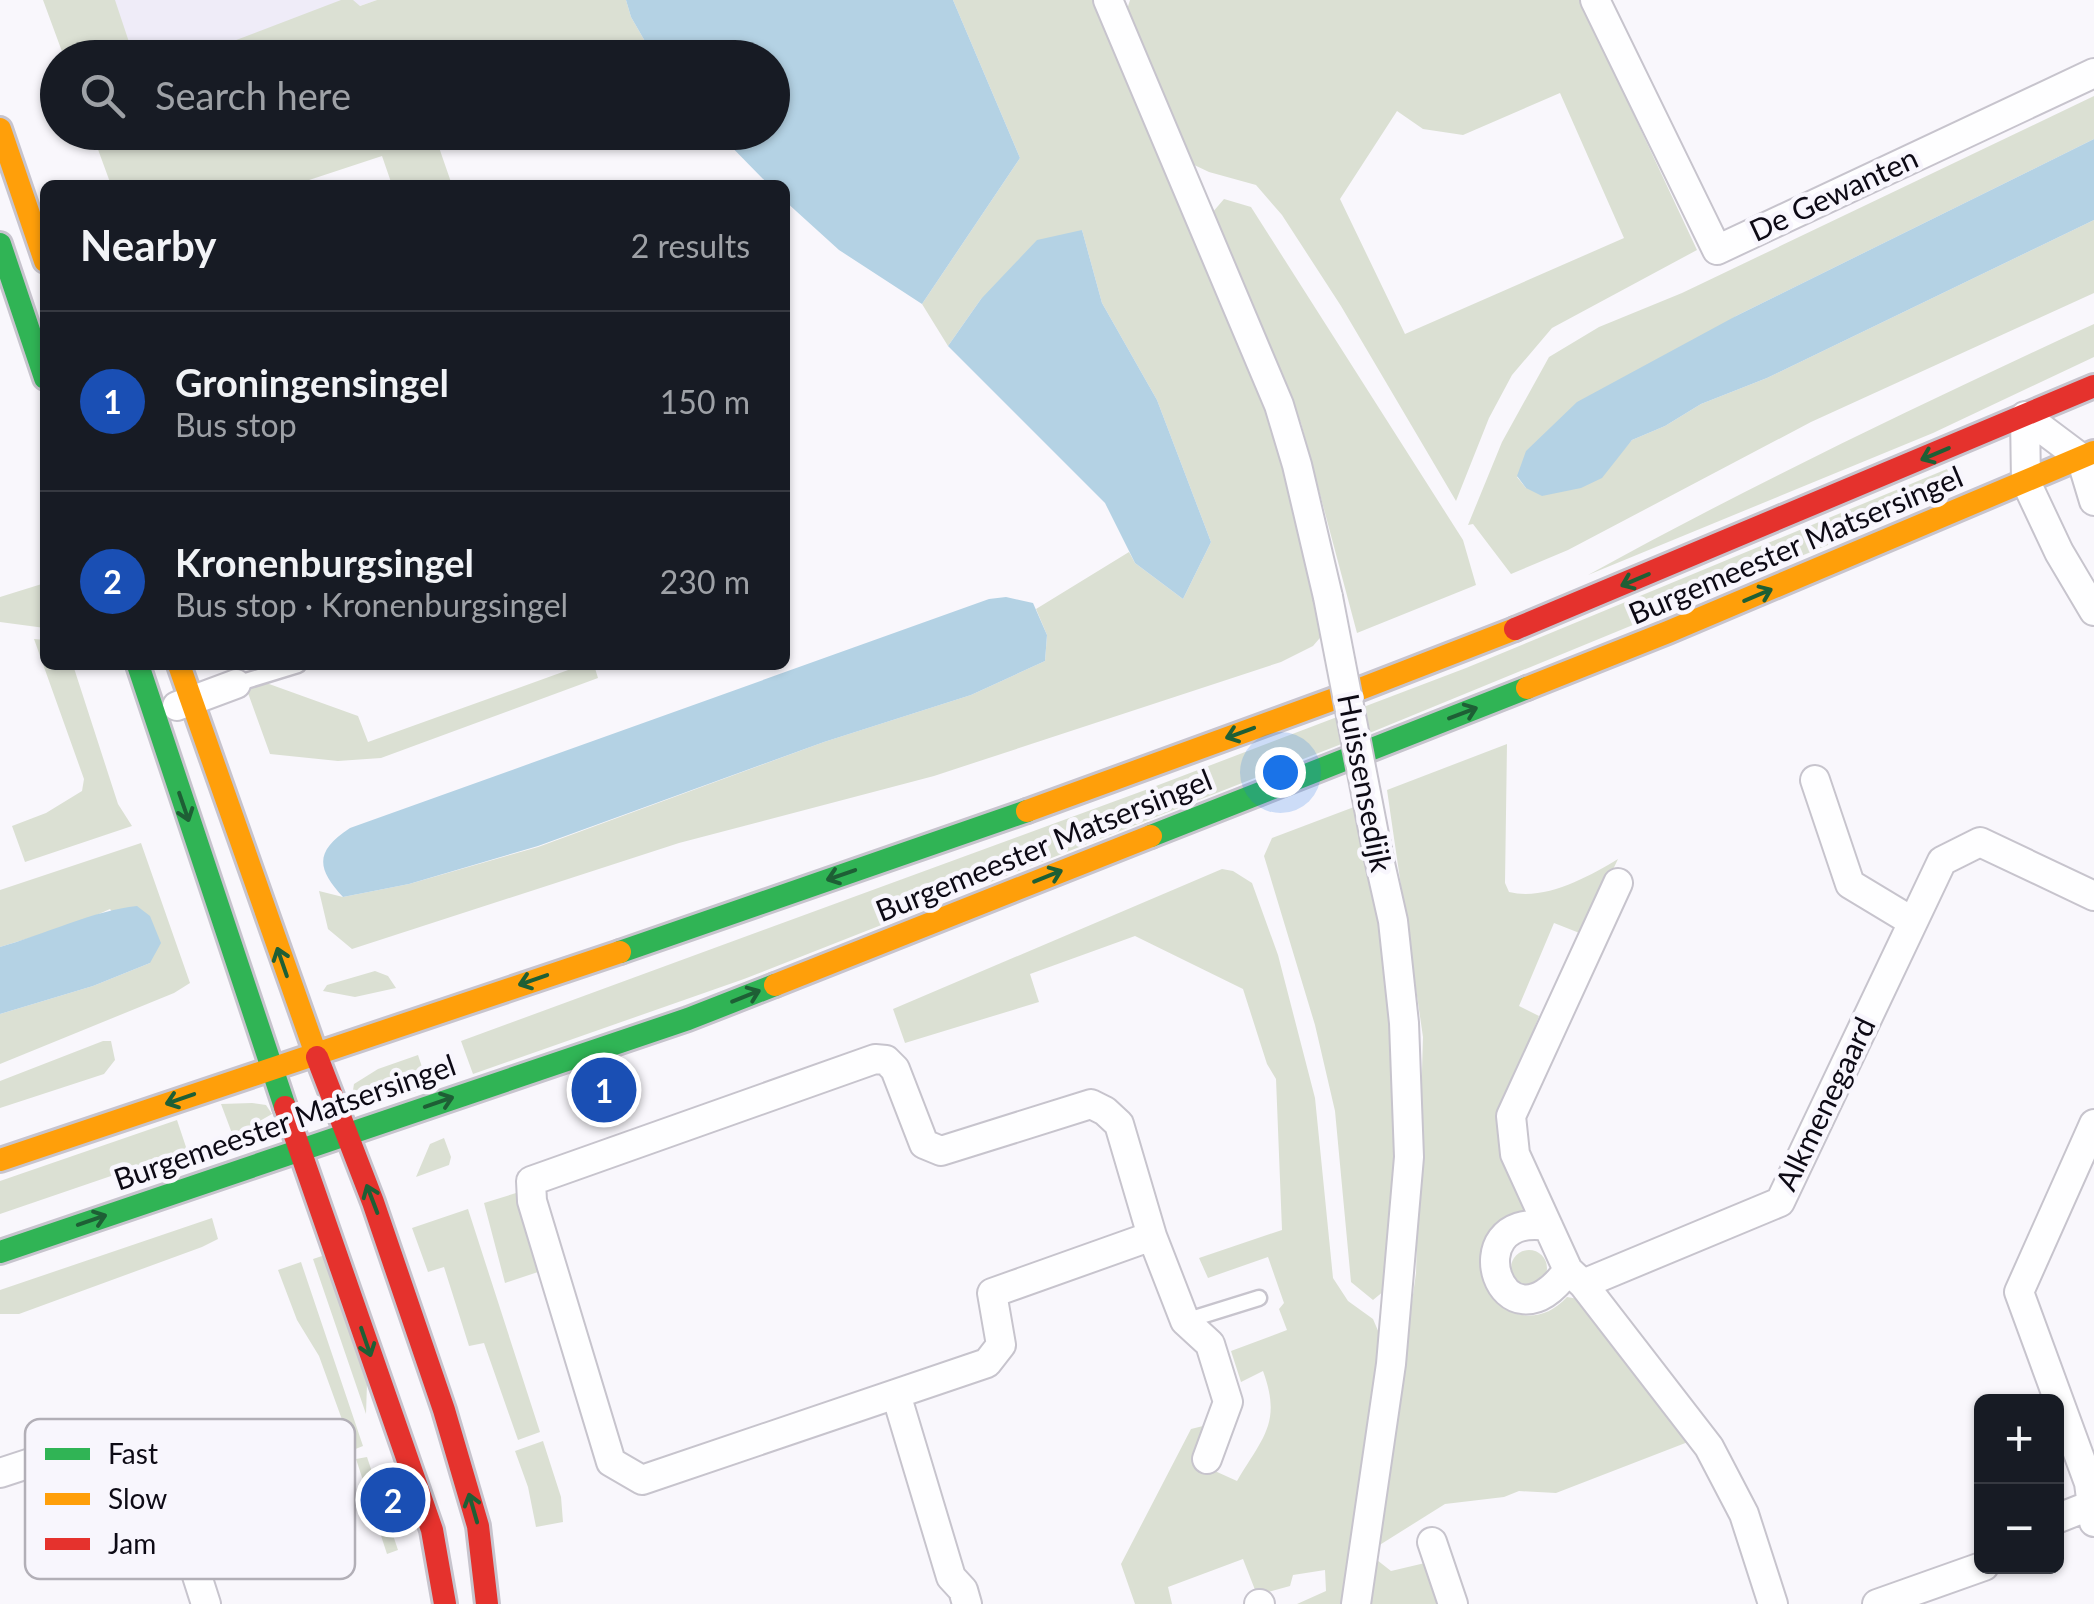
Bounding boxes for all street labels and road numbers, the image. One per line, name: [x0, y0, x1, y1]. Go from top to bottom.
street label: De Gewanten: [1743, 138, 1923, 248]
street label: Burgemeester Matsersingel: [1623, 457, 1968, 631]
street label: Huissensedijk: [1331, 691, 1401, 875]
street label: Burgemeester Matsersingel: [870, 760, 1217, 928]
street label: Alkmenegaard: [1767, 1011, 1882, 1196]
street label: Burgemeester Matsersingel: [109, 1046, 460, 1197]

